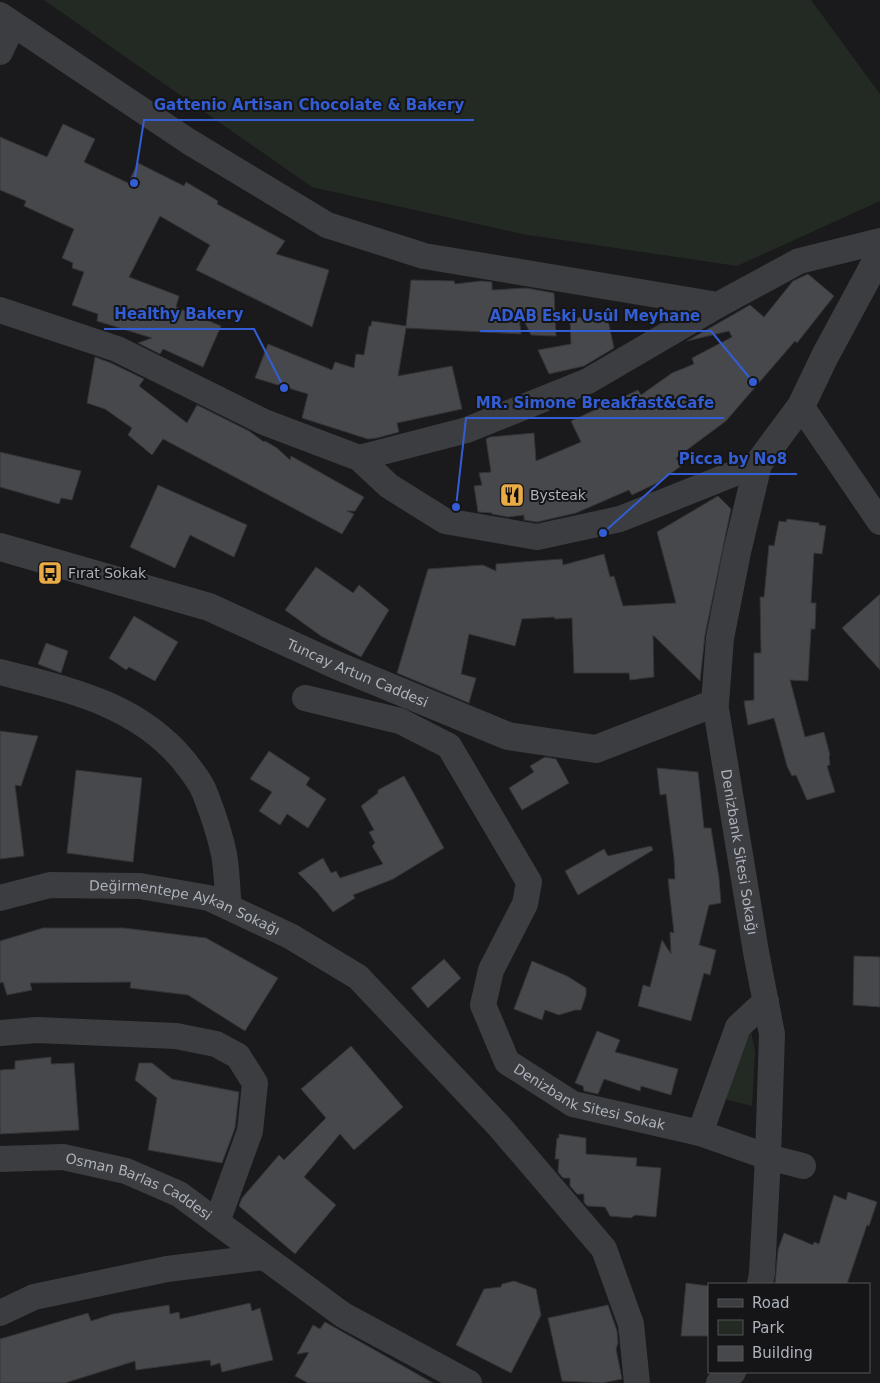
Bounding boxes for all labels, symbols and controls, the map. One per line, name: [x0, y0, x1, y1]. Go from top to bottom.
callout: Gattenio Artisan Chocolate & Bakery: [144, 90, 474, 120]
text: Gattenio Artisan Chocolate & Bakery: [154, 96, 464, 114]
callout: Healthy Bakery: [104, 299, 254, 329]
callout: ADAB Eski Usûl Meyhane: [480, 301, 711, 331]
text: Healthy Bakery: [114, 305, 244, 323]
text: ADAB Eski Usûl Meyhane: [490, 307, 700, 325]
callout: MR. Simone Breakfast&Cafe: [466, 388, 724, 418]
text: MR. Simone Breakfast&Cafe: [476, 394, 714, 412]
callout: Picca by No8: [669, 444, 797, 474]
text: Picca by No8: [679, 450, 787, 468]
restaurant icon: Bysteak: [499, 482, 525, 508]
place label: Bysteak: [530, 487, 587, 503]
bus stop icon: Fırat Sokak: [37, 560, 63, 586]
place label: Fırat Sokak: [68, 565, 147, 581]
street label: Tuncay Artun Caddesi: [283, 635, 431, 710]
street label: Denizbank Sitesi Sokağı: [718, 768, 761, 936]
street label: Değirmentepe Aykan Sokağı: [89, 877, 283, 938]
street label: Denizbank Sitesi Sokak: [511, 1060, 668, 1133]
street label: Osman Barlas Caddesi: [64, 1150, 215, 1223]
legend: [708, 1283, 870, 1373]
text: Road: [752, 1294, 790, 1312]
text: Park: [752, 1319, 785, 1337]
text: Building: [752, 1344, 813, 1362]

